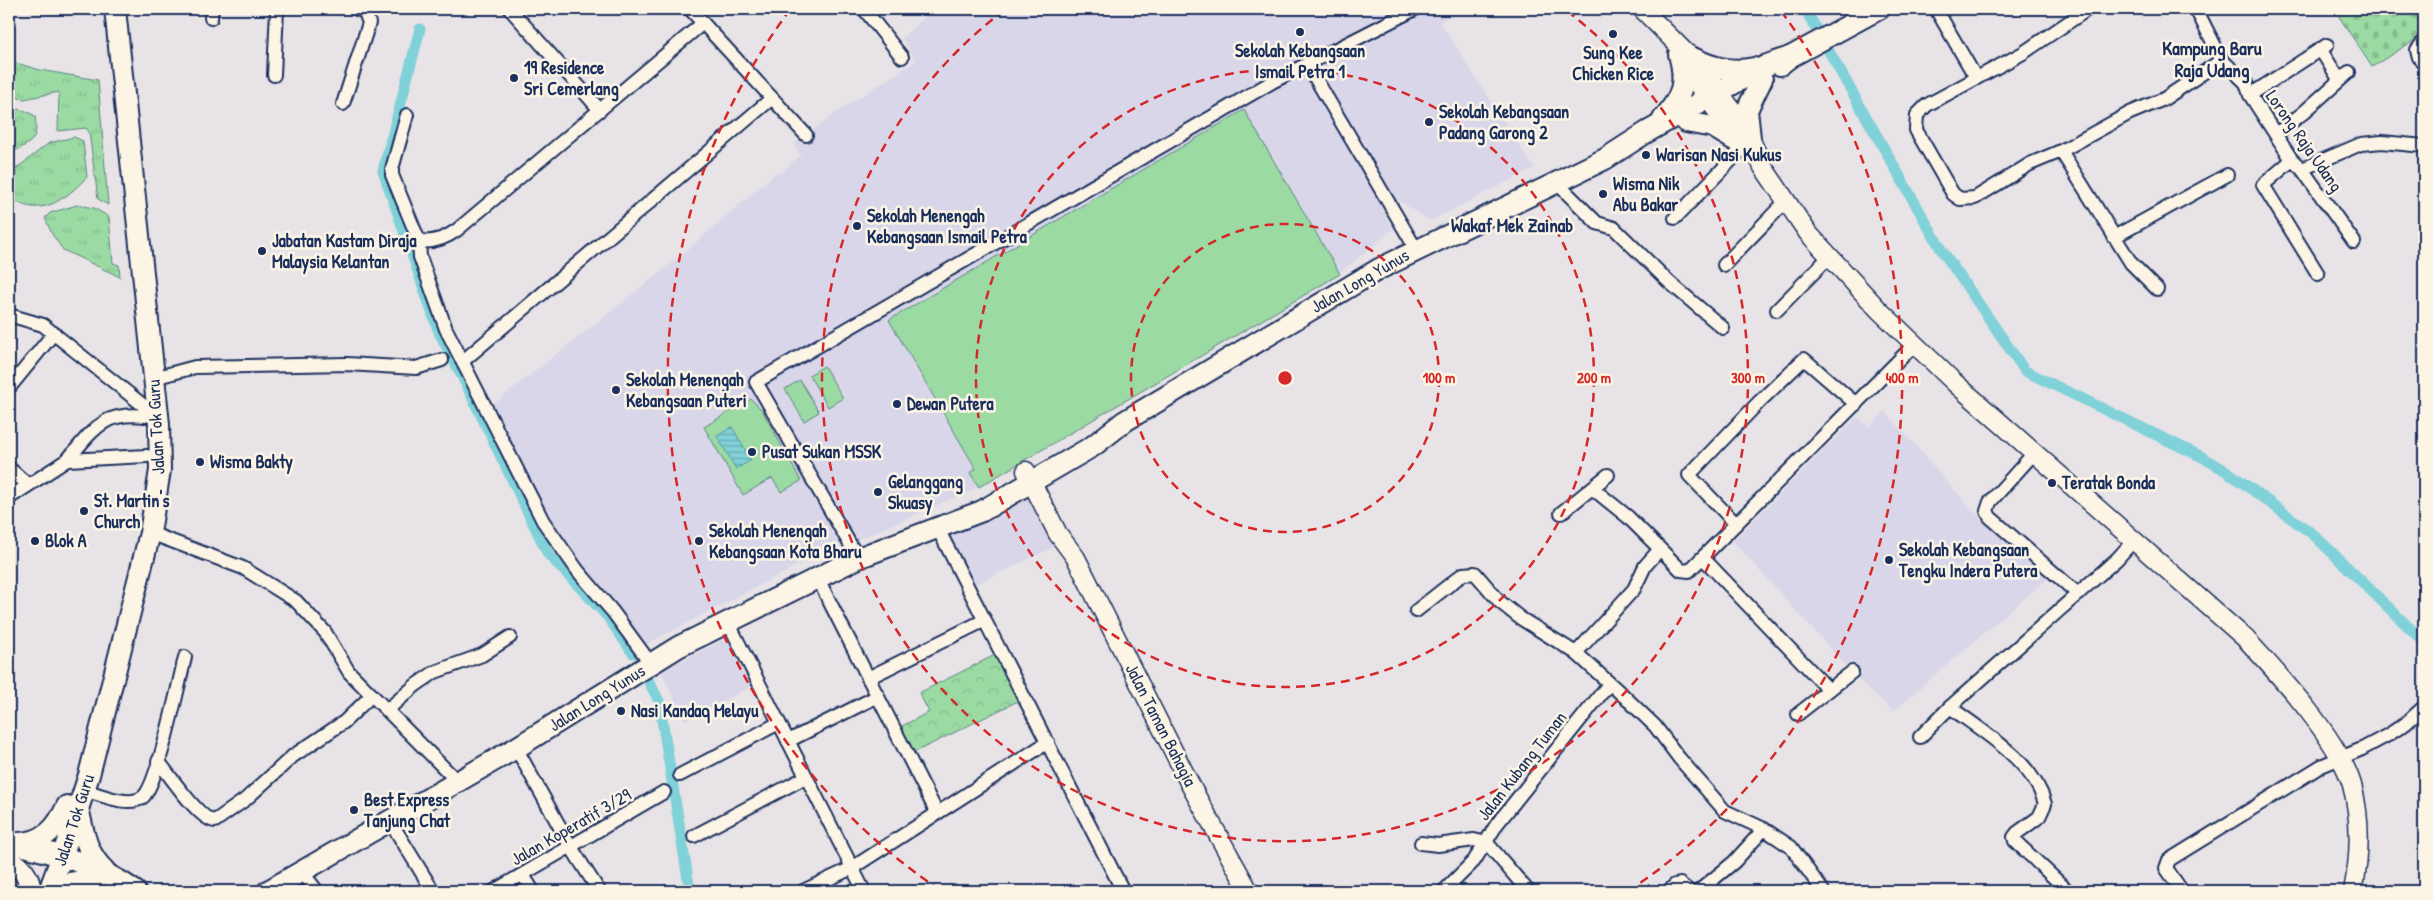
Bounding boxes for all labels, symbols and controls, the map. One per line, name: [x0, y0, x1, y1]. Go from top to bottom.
marker: Sekolah Kebangsaan Ismail Petra 1: [1294, 26, 1306, 38]
marker: Sung Kee Chicken Rice: [1607, 28, 1619, 40]
district label: Kampung Baru Raja Udang: [2162, 35, 2262, 84]
place label: Sekolah Kebangsaan Ismail Petra 1: [1235, 38, 1365, 84]
place label: Sung Kee Chicken Rice: [1572, 40, 1655, 86]
place label: 19 Residence Sri Cemerlang: [524, 55, 619, 102]
marker: 19 Residence Sri Cemerlang: [508, 72, 520, 84]
street label: Lorong Raja Udang: [2260, 85, 2349, 197]
place label: Sekolah Kebangsaan Padang Garong 2: [1439, 99, 1569, 146]
marker: Sekolah Kebangsaan Padang Garong 2: [1423, 116, 1435, 128]
place label: Warisan Nasi Kukus: [1656, 142, 1781, 167]
marker: Warisan Nasi Kukus: [1640, 149, 1652, 161]
place label: Wisma Nik Abu Bakar: [1613, 171, 1680, 217]
marker: Wisma Nik Abu Bakar: [1597, 188, 1609, 200]
place label: Sekolah Menengah Kebangsaan Ismail Petra: [867, 203, 1028, 250]
district label: Wakaf Mek Zainab: [1451, 212, 1573, 238]
marker: Sekolah Menengah Kebangsaan Ismail Petra: [851, 220, 863, 232]
place label: Jabatan Kastam Diraja Malaysia Kelantan: [272, 228, 418, 275]
street label: Jalan Long Yunus: [1306, 242, 1413, 319]
marker: Jabatan Kastam Diraja Malaysia Kelantan: [256, 245, 268, 257]
place label: Sekolah Menengah Kebangsaan Puteri: [626, 367, 747, 414]
text: 100 m: [1423, 367, 1455, 388]
text: 200 m: [1577, 367, 1611, 388]
text: 300 m: [1731, 367, 1765, 388]
text: 400 m: [1886, 367, 1918, 388]
centre of rings: [1276, 369, 1294, 387]
street label: Jalan Tok Guru: [141, 379, 170, 475]
marker: Sekolah Menengah Kebangsaan Puteri: [610, 384, 622, 396]
place label: Dewan Putera: [907, 391, 995, 416]
marker: Dewan Putera: [891, 398, 903, 410]
place label: Pusat Sukan MSSK: [762, 439, 882, 464]
marker: Pusat Sukan MSSK: [746, 446, 758, 458]
place label: Wisma Bakty: [210, 449, 293, 475]
marker: Wisma Bakty: [194, 456, 206, 468]
place label: Gelanggang Skuasy: [888, 469, 963, 516]
place label: Teratak Bonda: [2061, 470, 2156, 495]
marker: Teratak Bonda: [2046, 477, 2058, 489]
marker: Gelanggang Skuasy: [872, 486, 884, 498]
place label: St. Martin's Church: [94, 488, 169, 534]
marker: St. Martin's Church: [78, 505, 90, 517]
place label: Sekolah Menengah Kebangsaan Kota Bharu: [709, 518, 862, 565]
place label: Blok A: [45, 528, 87, 553]
marker: Blok A: [29, 535, 41, 547]
marker: Sekolah Menengah Kebangsaan Kota Bharu: [693, 535, 705, 547]
place label: Sekolah Kebangsaan Tengku Indera Putera: [1898, 537, 2038, 584]
marker: Sekolah Kebangsaan Tengku Indera Putera: [1883, 554, 1895, 566]
street label: Jalan Long Yunus: [544, 658, 650, 737]
street label: Jalan Taman Bahagia: [1120, 659, 1203, 791]
place label: Nasi Kandaq Melayu: [631, 698, 759, 724]
marker: Nasi Kandaq Melayu: [615, 705, 627, 717]
street label: Jalan Kubang Tuman: [1471, 706, 1572, 826]
street label: Jalan Tok Guru: [47, 771, 100, 869]
street label: Jalan Koperatif 3/29: [506, 782, 636, 871]
place label: Best Express Tanjung Chat: [363, 787, 451, 834]
marker: Best Express Tanjung Chat: [348, 804, 360, 816]

